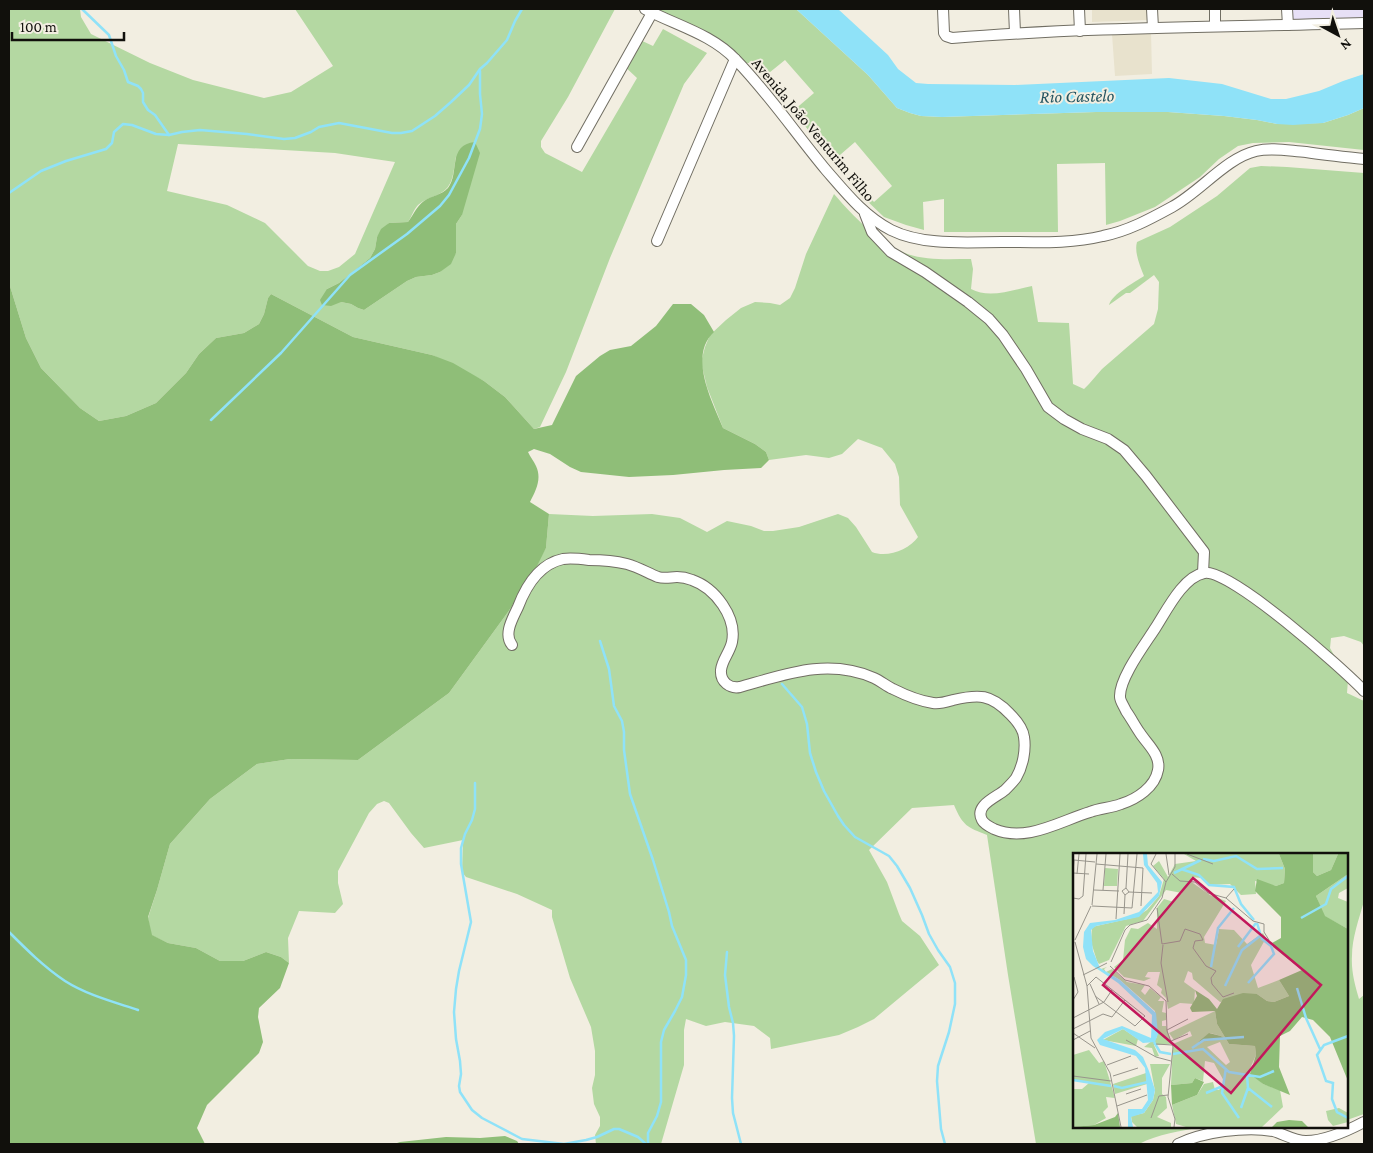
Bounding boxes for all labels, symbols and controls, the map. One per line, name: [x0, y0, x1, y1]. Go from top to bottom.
scale bar: [12, 10, 125, 42]
north arrow: [1313, 10, 1363, 60]
text: 100 m: [20, 19, 57, 35]
text: N: [1337, 36, 1355, 54]
street label: Avenida João Venturim Filho: [748, 54, 879, 205]
water label: Rio Castelo: [1040, 85, 1115, 107]
inset map: [1073, 853, 1348, 1128]

